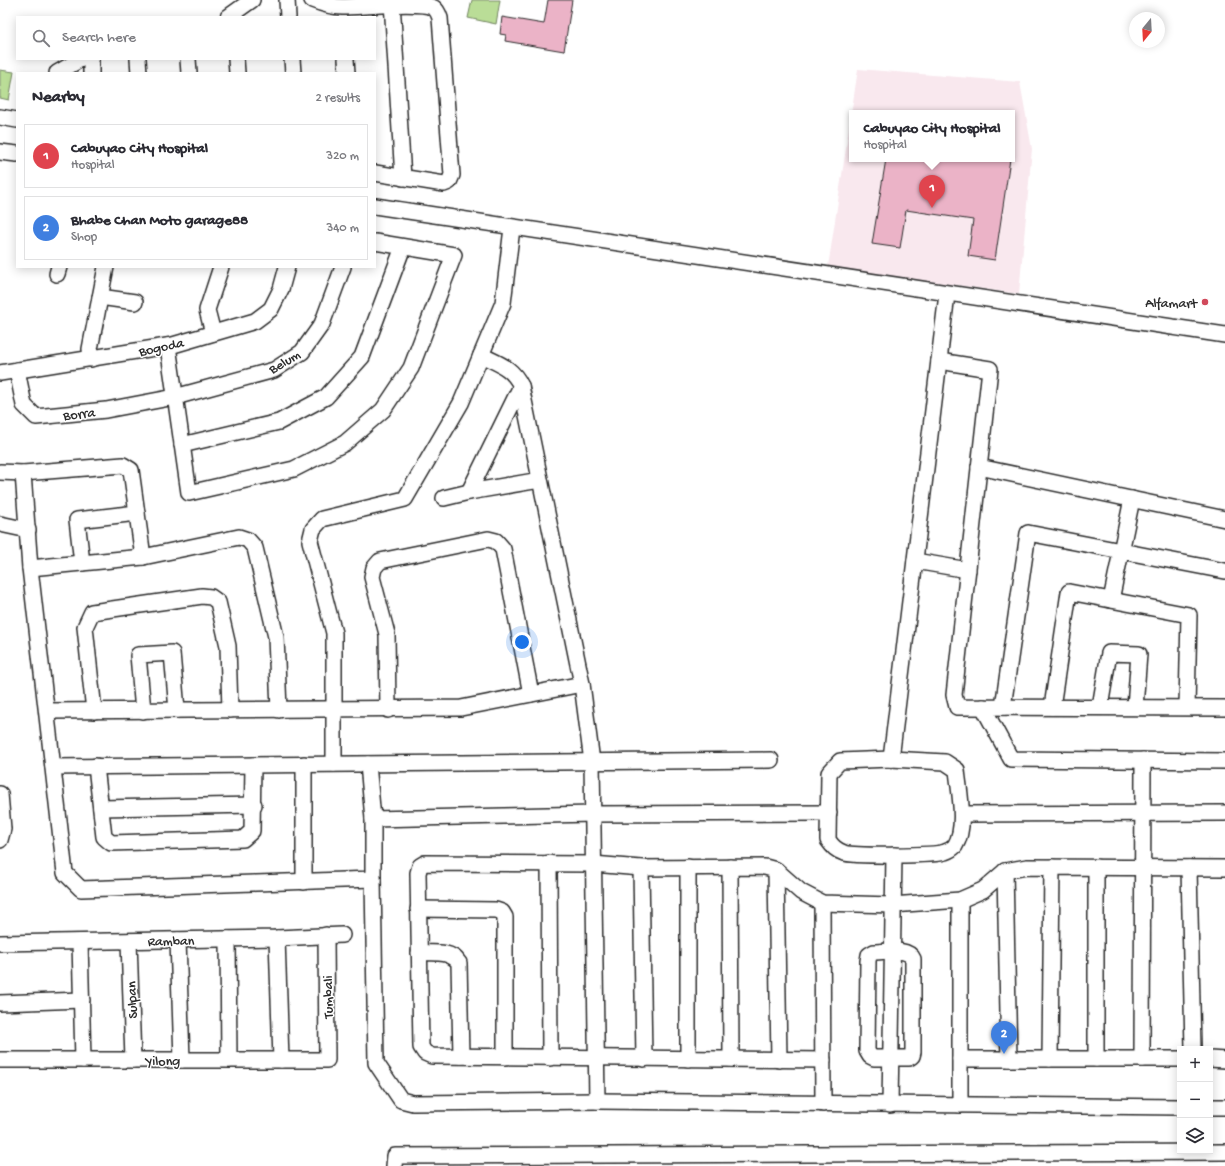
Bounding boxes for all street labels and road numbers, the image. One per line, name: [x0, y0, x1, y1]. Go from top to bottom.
street label: Bogoda: [136, 335, 187, 362]
street label: Belum: [265, 347, 304, 380]
street label: Borra: [61, 405, 97, 426]
street label: Ramban: [147, 934, 195, 951]
street label: Tumbali: [321, 975, 338, 1020]
street label: Sulpan: [124, 981, 143, 1019]
street label: Yilong: [144, 1054, 180, 1071]

